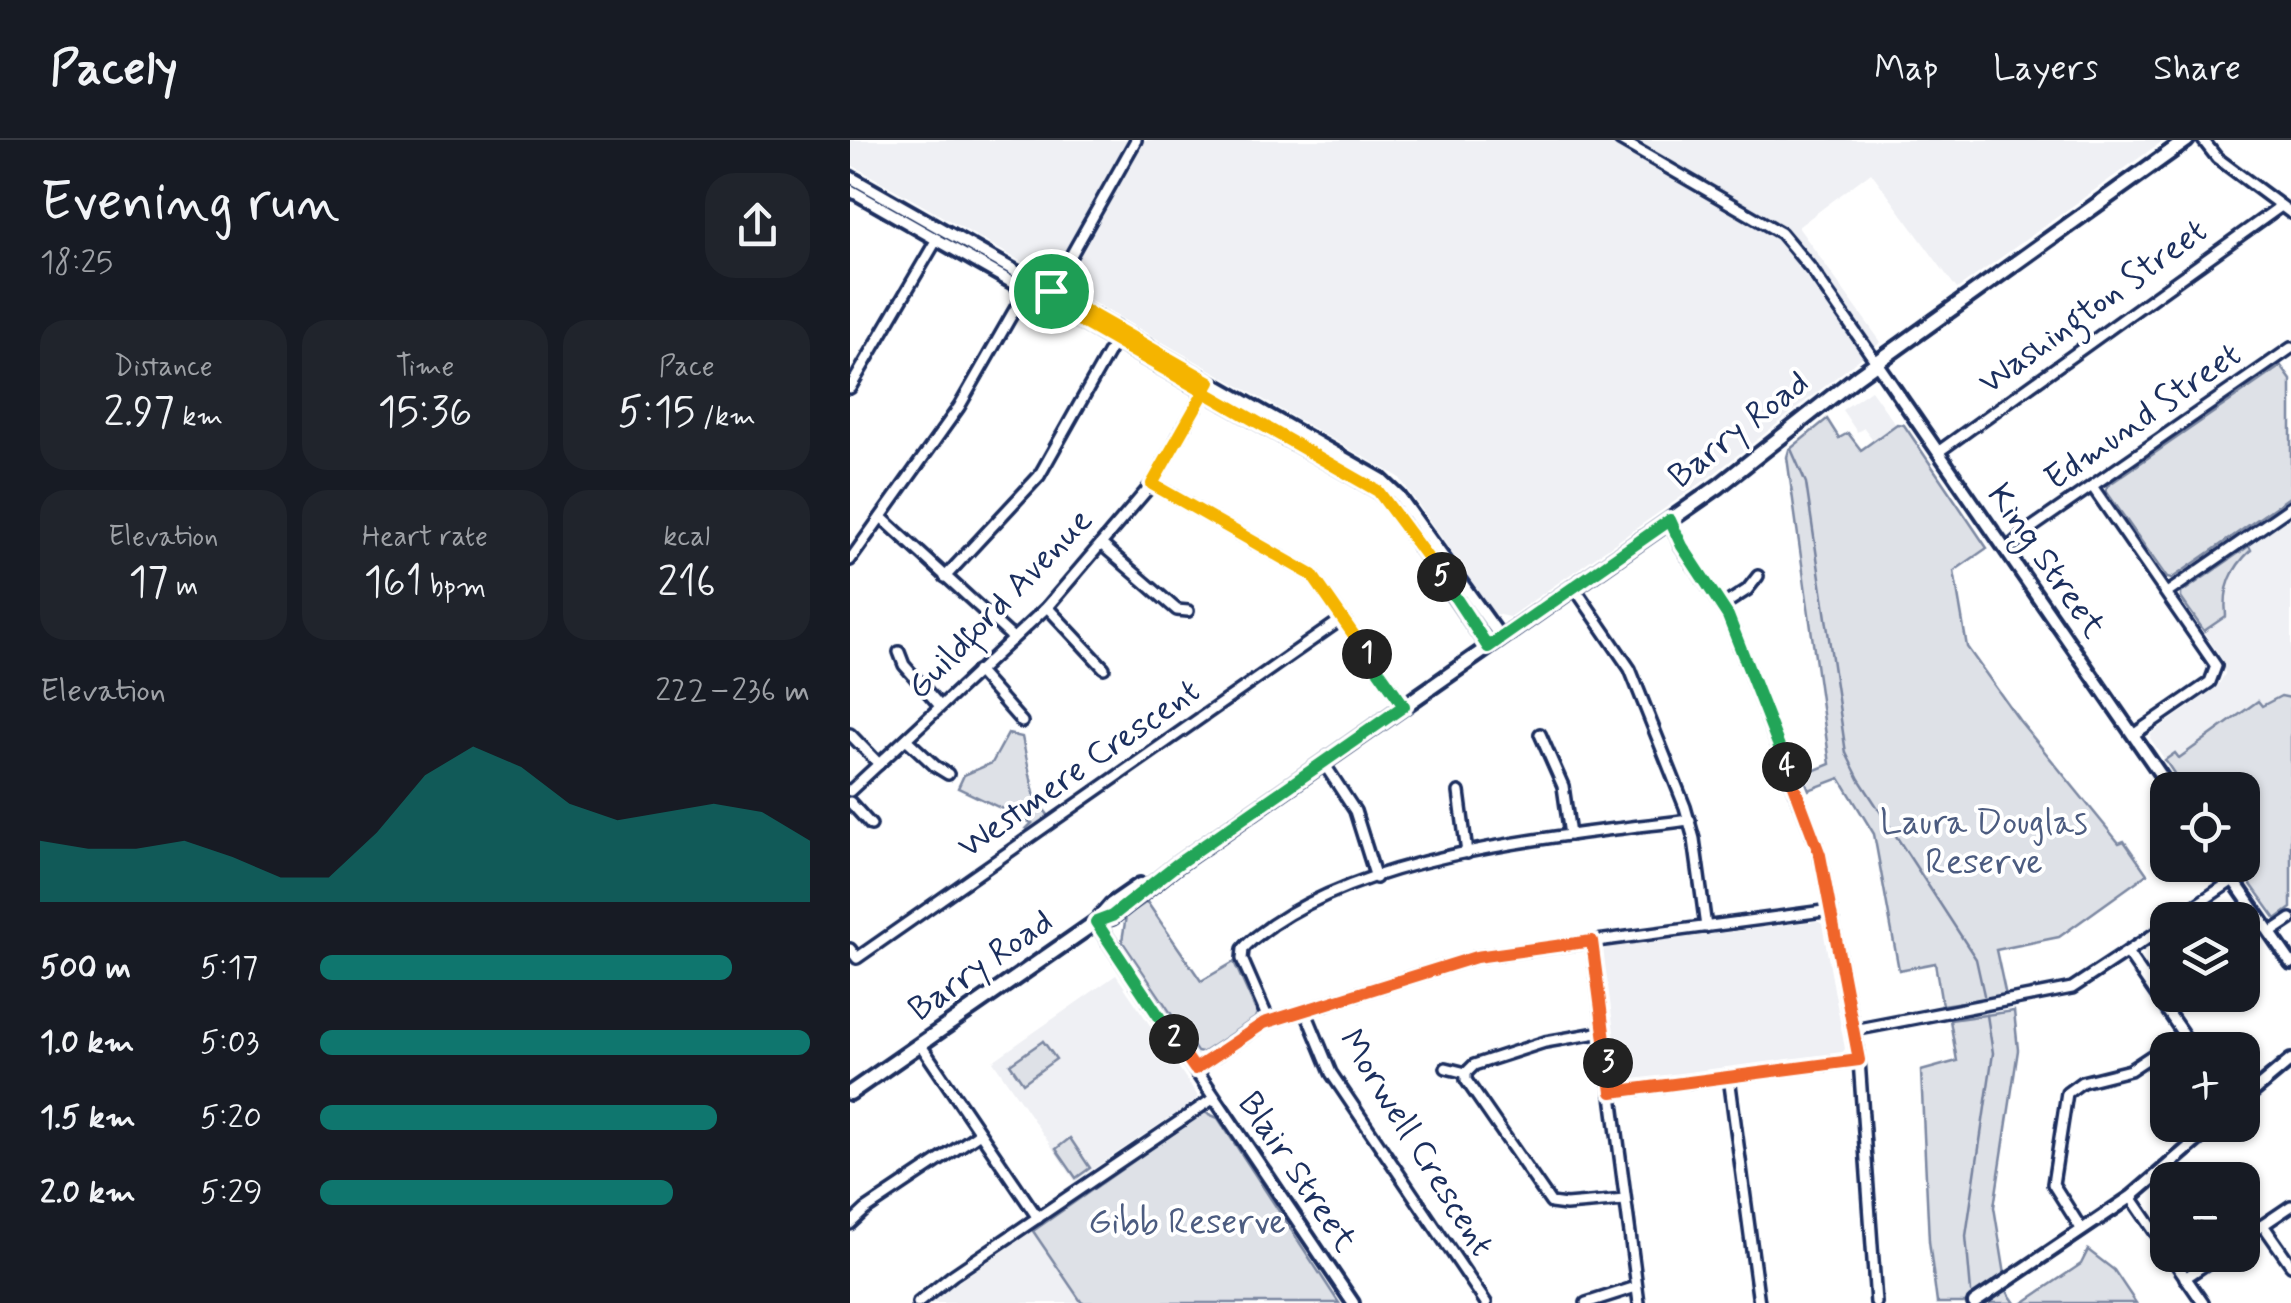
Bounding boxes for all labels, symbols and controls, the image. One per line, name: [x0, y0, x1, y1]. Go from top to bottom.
text: Pacely: [50, 38, 178, 101]
text: Map: [1874, 46, 1938, 92]
text: Layers: [1993, 46, 2098, 92]
text: Share: [2153, 46, 2241, 92]
text: Evening run: [40, 168, 340, 240]
button: share: [705, 173, 810, 278]
street label: Washington Street: [1969, 208, 2219, 409]
text: 18:25: [40, 242, 113, 284]
pin: [1009, 249, 1094, 334]
icon: arrive: [1024, 264, 1079, 319]
street label: Edmund Street: [2036, 332, 2250, 502]
text: Distance: [114, 349, 213, 386]
text: Time: [396, 349, 454, 386]
text: Pace: [659, 349, 715, 386]
street label: Barry Road: [1659, 361, 1819, 499]
text: 2.97: [104, 386, 175, 441]
text: 15:36: [378, 386, 472, 441]
text: 5:15: [618, 386, 695, 441]
text: km: [175, 399, 223, 436]
text: /km: [695, 399, 756, 436]
street label: King Street: [1973, 475, 2116, 650]
street label: Guildford Avenue: [897, 498, 1105, 712]
text: Elevation: [108, 519, 218, 556]
text: Heart rate: [362, 519, 488, 556]
text: kcal: [663, 519, 710, 556]
pin: 5: [1417, 552, 1467, 602]
text: 17: [128, 556, 168, 611]
text: 161: [364, 556, 422, 611]
text: 216: [657, 556, 716, 611]
text: 5: [1434, 558, 1450, 595]
text: m: [168, 569, 198, 606]
text: bpm: [422, 569, 486, 606]
pin: 1: [1342, 629, 1392, 679]
text: 1: [1361, 635, 1373, 672]
street label: Westmere Crescent: [949, 668, 1209, 870]
text: Elevation: [40, 670, 166, 712]
text: 222–236 m: [655, 670, 810, 712]
pin: 4: [1762, 742, 1812, 792]
text: 4: [1779, 748, 1795, 785]
map controls: [2150, 772, 2260, 1272]
button: locate: [2150, 772, 2260, 882]
park label: Laura Douglas Reserve: [1880, 800, 2088, 886]
street label: Barry Road: [899, 899, 1063, 1033]
button: layers: [2150, 902, 2260, 1012]
text: 500 m: [40, 947, 131, 989]
text: 5:17: [200, 947, 258, 989]
pin: 2: [1149, 1014, 1199, 1064]
text: 2: [1167, 1020, 1181, 1057]
street label: Morwell Crescent: [1328, 1021, 1504, 1265]
text: 1.0 km: [40, 1022, 134, 1064]
text: 5:03: [200, 1022, 259, 1064]
button: +: [2150, 1032, 2260, 1142]
pin: 3: [1583, 1038, 1633, 1088]
text: 3: [1602, 1044, 1614, 1081]
street label: Blair Street: [1227, 1083, 1368, 1261]
text: 1.5 km: [40, 1097, 136, 1139]
text: 5:20: [200, 1097, 262, 1139]
button: −: [2150, 1162, 2260, 1272]
text: 2.0 km: [40, 1172, 136, 1214]
text: 5:29: [200, 1172, 263, 1214]
park label: Gibb Reserve: [1088, 1200, 1286, 1246]

